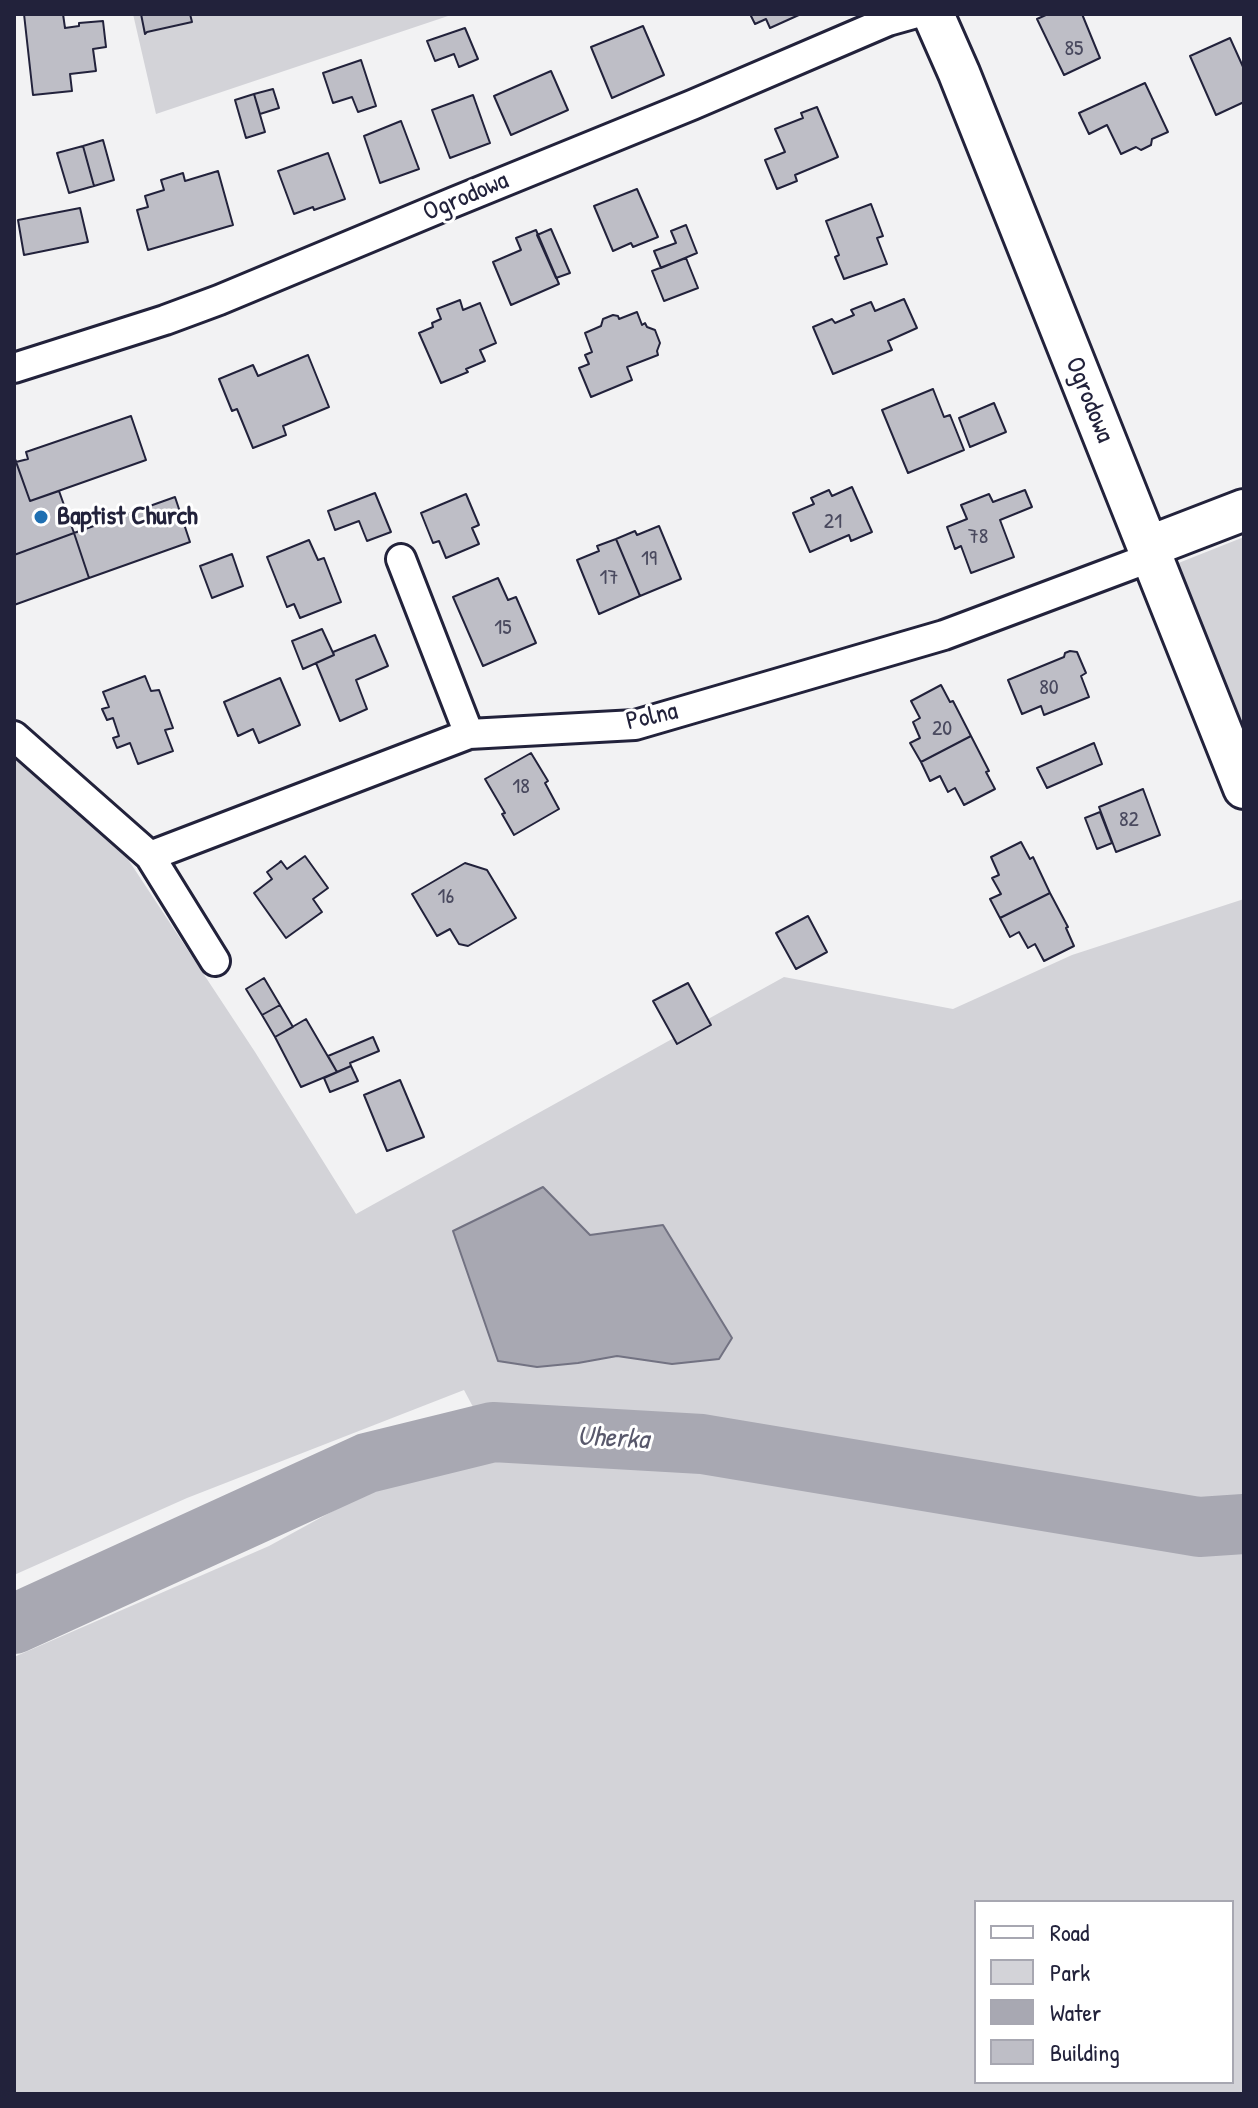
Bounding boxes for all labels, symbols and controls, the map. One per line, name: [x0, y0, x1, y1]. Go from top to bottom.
house number: 85: [1065, 36, 1083, 62]
street label: Ogrodowa: [419, 165, 513, 229]
street label: Ogrodowa: [1058, 353, 1120, 447]
place label: Baptist Church: [57, 501, 198, 533]
marker: Baptist Church: [32, 508, 50, 526]
house number: 21: [824, 509, 842, 535]
house number: 78: [968, 524, 988, 550]
house number: 19: [641, 546, 657, 572]
house number: 17: [600, 565, 618, 591]
house number: 15: [494, 615, 512, 641]
house number: 80: [1039, 675, 1059, 701]
street label: Polna: [623, 696, 681, 738]
house number: 20: [932, 716, 952, 742]
house number: 18: [512, 774, 530, 800]
house number: 82: [1119, 807, 1139, 833]
house number: 16: [438, 884, 454, 910]
water label: Uherka: [576, 1420, 650, 1458]
legend: [974, 1900, 1234, 2084]
text: Road: [1050, 1916, 1089, 1948]
text: Park: [1050, 1956, 1090, 1988]
text: Water: [1050, 1996, 1101, 2028]
text: Building: [1050, 2036, 1120, 2068]

